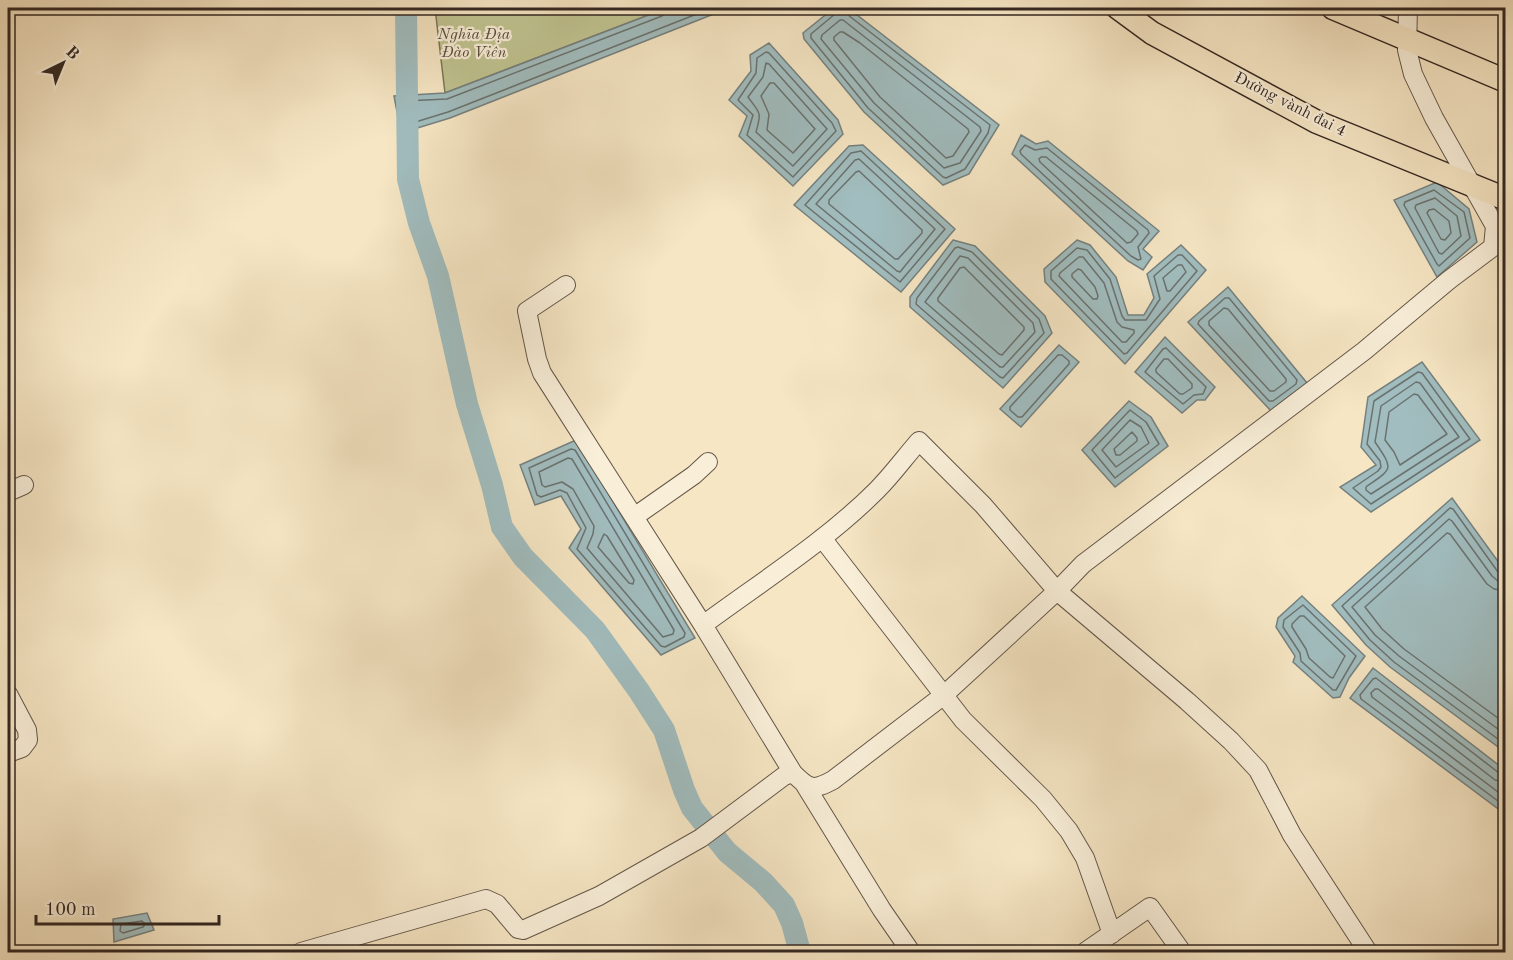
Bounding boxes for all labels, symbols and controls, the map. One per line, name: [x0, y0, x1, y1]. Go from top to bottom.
park label: Nghĩa Địa Đào Viên: [437, 27, 511, 61]
north arrow: [33, 33, 93, 93]
text: B: [62, 44, 81, 63]
street label: Đường vành đai 4: [1232, 70, 1348, 140]
scale bar: [36, 888, 219, 926]
text: 100 m: [45, 901, 96, 919]

